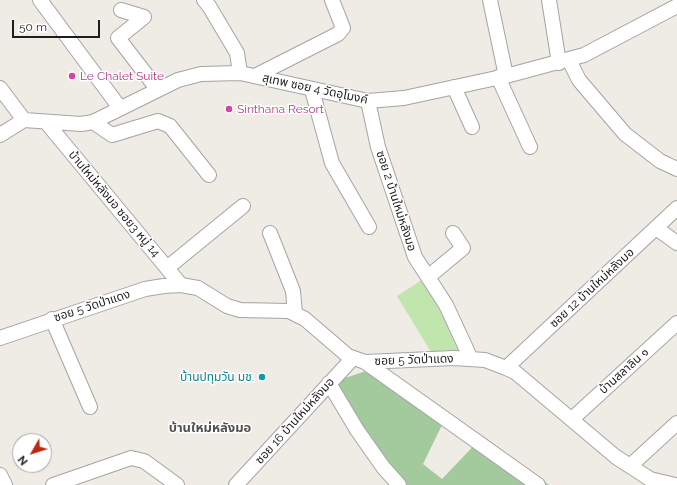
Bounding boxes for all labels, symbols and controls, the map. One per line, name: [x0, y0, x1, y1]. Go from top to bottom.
scale bar: [14, 12, 102, 38]
text: 50 m: [19, 20, 47, 34]
place label: Le Chalet Suite: [80, 69, 164, 83]
marker: Le Chalet Suite: [67, 71, 77, 81]
street label: สุเทพ ซอย 4 วัดอุโมงค์: [261, 71, 369, 107]
place label: Sinthana Resort: [237, 102, 324, 116]
marker: Sinthana Resort: [224, 104, 234, 114]
street label: บ้านใหม่หลังมอ ซอย3 หมู่ 14: [65, 148, 163, 260]
street label: ซอย 2 บ้านใหม่หลังมอ: [373, 149, 419, 253]
street label: ซอย 12 บ้านใหม่หลังมอ: [547, 245, 637, 331]
street label: ซอย 5 วัดป่าแดง: [52, 287, 132, 325]
street label: บ้านสลาลิน ๑: [596, 345, 652, 397]
street label: ซอย 5 วัดป่าแดง: [374, 351, 454, 369]
place label: บ้านปทุมวัน มช.: [180, 370, 254, 384]
marker: บ้านปทุมวัน มช.: [257, 372, 267, 382]
street label: ซอย 16 บ้านใหม่หลังมอ: [252, 375, 338, 467]
district label: บ้านใหม่หลังมอ: [169, 420, 251, 436]
north arrow: [12, 433, 52, 473]
text: N: [15, 453, 31, 468]

